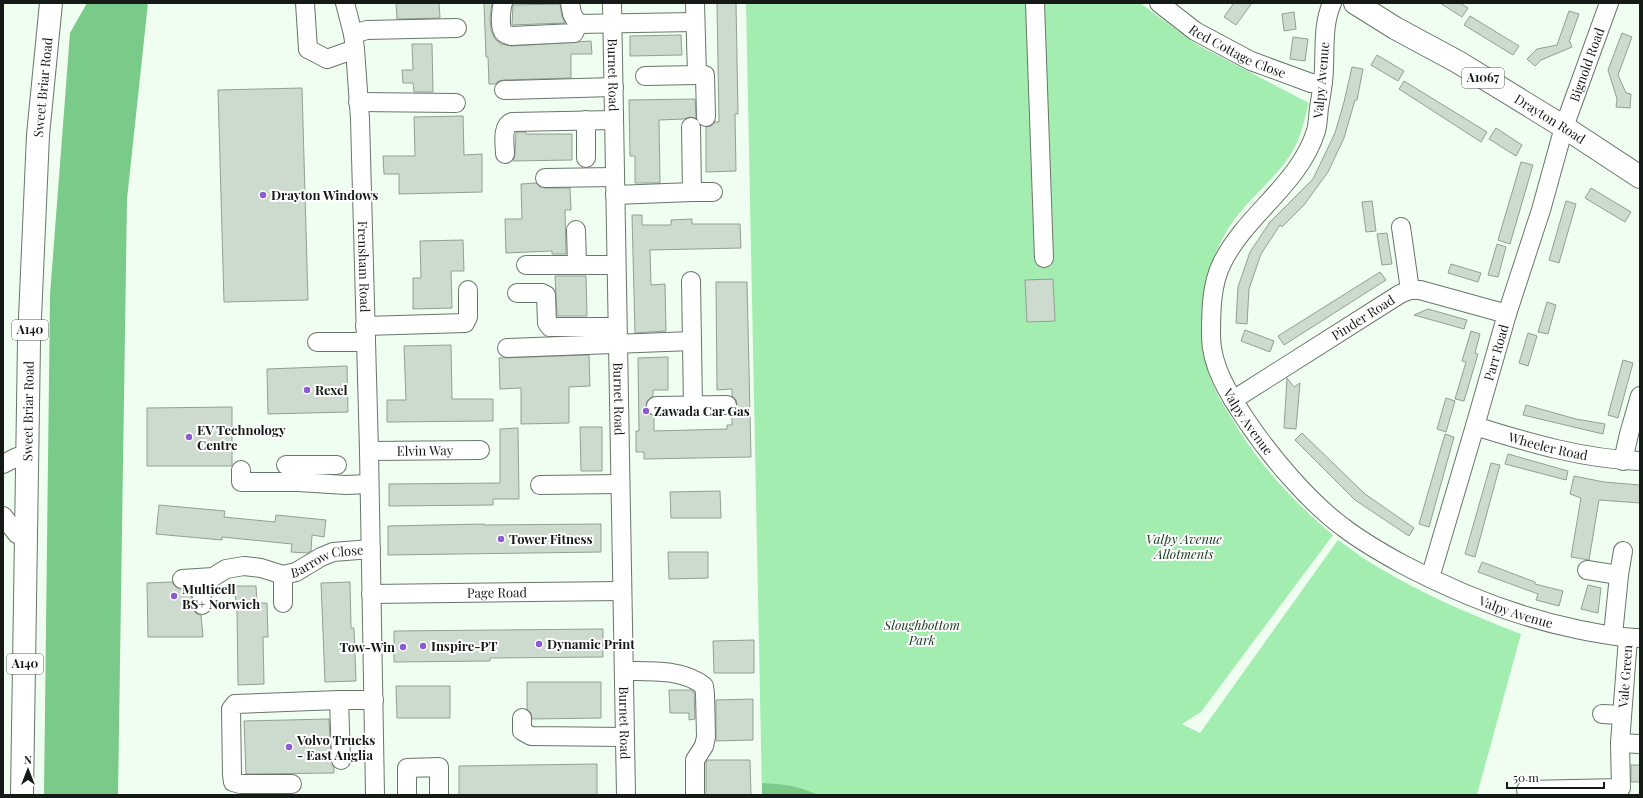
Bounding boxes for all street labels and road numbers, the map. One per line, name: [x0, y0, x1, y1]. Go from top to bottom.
street label: Red Cottage Close: [1186, 21, 1289, 81]
street label: Bignold Road: [1565, 25, 1608, 104]
street label: Sweet Briar Road: [29, 36, 56, 138]
street label: Burnet Road: [605, 38, 623, 112]
street label: Valpy Avenue: [1309, 40, 1332, 120]
road number: A1067: [1462, 68, 1504, 88]
street label: Drayton Road: [1512, 90, 1589, 147]
street label: Frensham Road: [355, 221, 374, 313]
street label: Pinder Road: [1328, 290, 1398, 343]
road number: A140: [12, 320, 48, 340]
street label: Parr Road: [1479, 322, 1512, 383]
street label: Sweet Briar Road: [18, 360, 37, 461]
street label: Burnet Road: [610, 362, 629, 436]
street label: Valpy Avenue: [1220, 384, 1278, 458]
street label: Wheeler Road: [1506, 427, 1590, 463]
street label: Elvin Way: [397, 441, 454, 459]
street label: Barrow Close: [289, 541, 364, 581]
street label: Page Road: [467, 583, 528, 601]
street label: Valpy Avenue: [1476, 591, 1555, 631]
street label: Vale Green: [1614, 644, 1635, 709]
road number: A140: [7, 654, 43, 674]
street label: Burnet Road: [616, 686, 634, 760]

